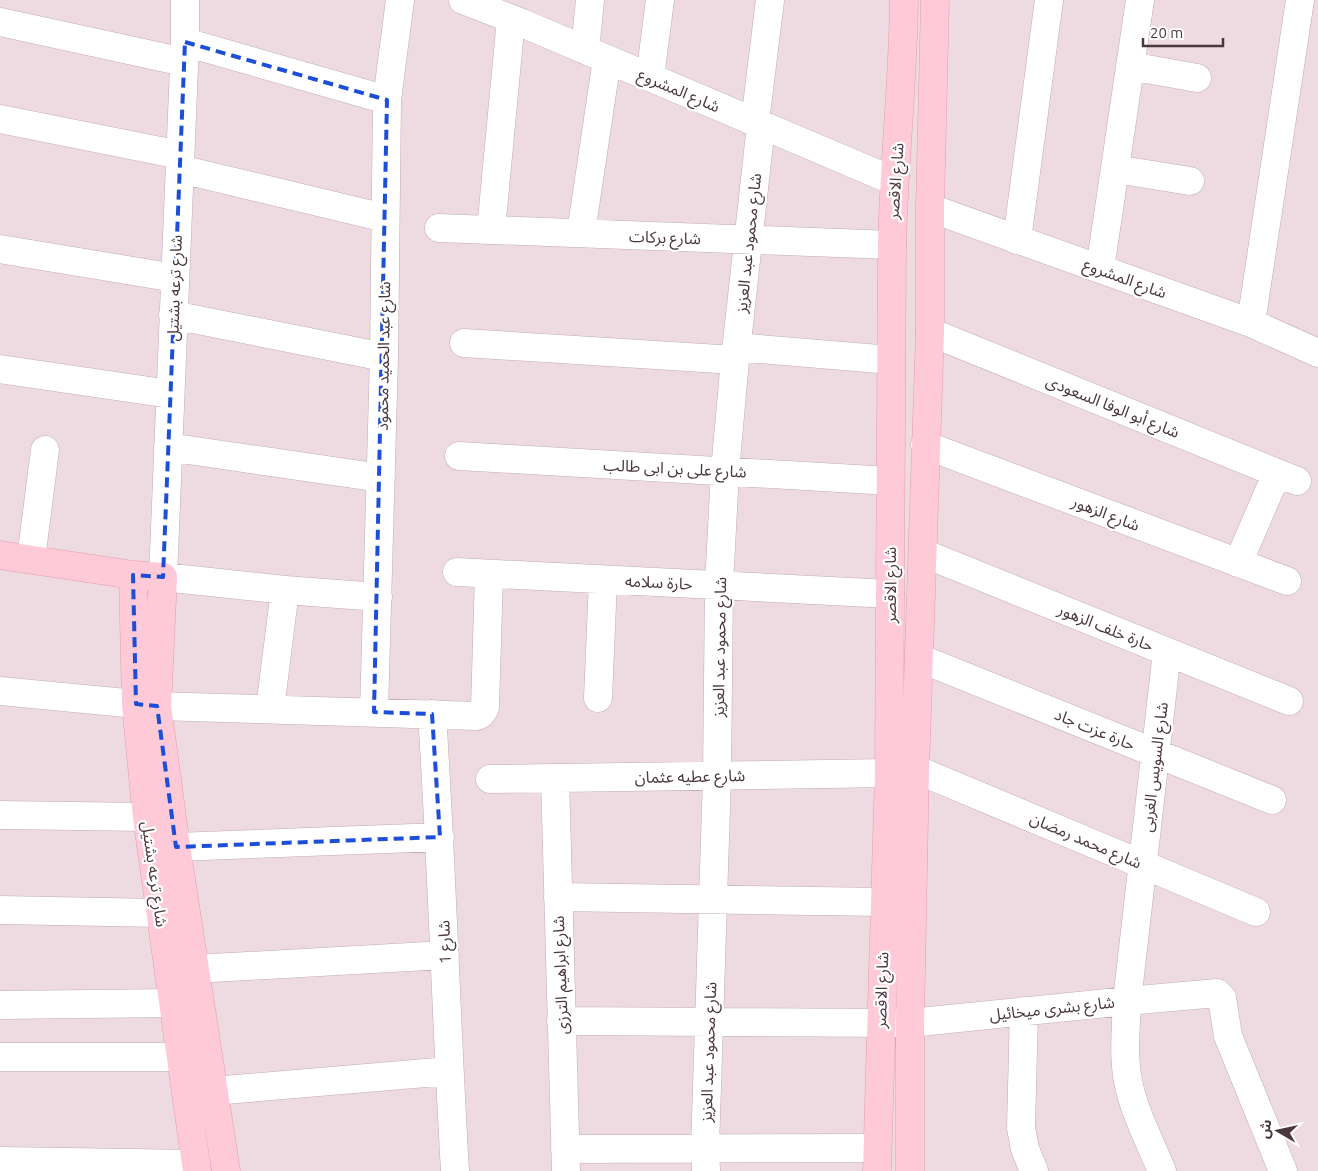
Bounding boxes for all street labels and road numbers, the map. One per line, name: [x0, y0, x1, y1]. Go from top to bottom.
street label: شارع المشروع: [634, 65, 723, 119]
street label: شارع الاقصر: [883, 142, 911, 221]
street label: شارع محمود عبد العزيز: [732, 172, 768, 315]
street label: شارع بركات: [629, 227, 701, 251]
street label: شارع ترعه بشتيل: [163, 234, 189, 342]
street label: شارع المشروع: [1080, 255, 1169, 305]
street label: شارع عبد الحميد محمود: [373, 281, 397, 431]
street label: شارع أبو الوفا السعودى: [1042, 371, 1182, 445]
street label: شارع على بن ابى طالب: [603, 455, 747, 485]
street label: شارع الزهور: [1067, 491, 1142, 538]
street label: شارع الاقصر: [881, 547, 903, 624]
street label: حارة سلامه: [625, 571, 693, 594]
street label: شارع محمود عبد العزيز: [709, 577, 733, 718]
street label: حارة خلف الزهور: [1054, 599, 1156, 655]
street label: شارع السويس الغربى: [1137, 701, 1175, 834]
street label: حارة عزت جاد: [1052, 705, 1138, 754]
street label: شارع عطيه عثمان: [635, 766, 745, 790]
street label: شارع محمد رمضان: [1026, 808, 1144, 875]
street label: شارع ترعه بشتيل: [135, 820, 171, 929]
street label: شارع ابراهيم الترزى: [549, 915, 575, 1035]
street label: شارع 1: [434, 920, 458, 964]
street label: شارع الاقصر: [871, 951, 895, 1030]
street label: شارع محمود عبد العزيز: [697, 981, 723, 1124]
street label: شارع بشرى ميخائيل: [988, 992, 1116, 1028]

